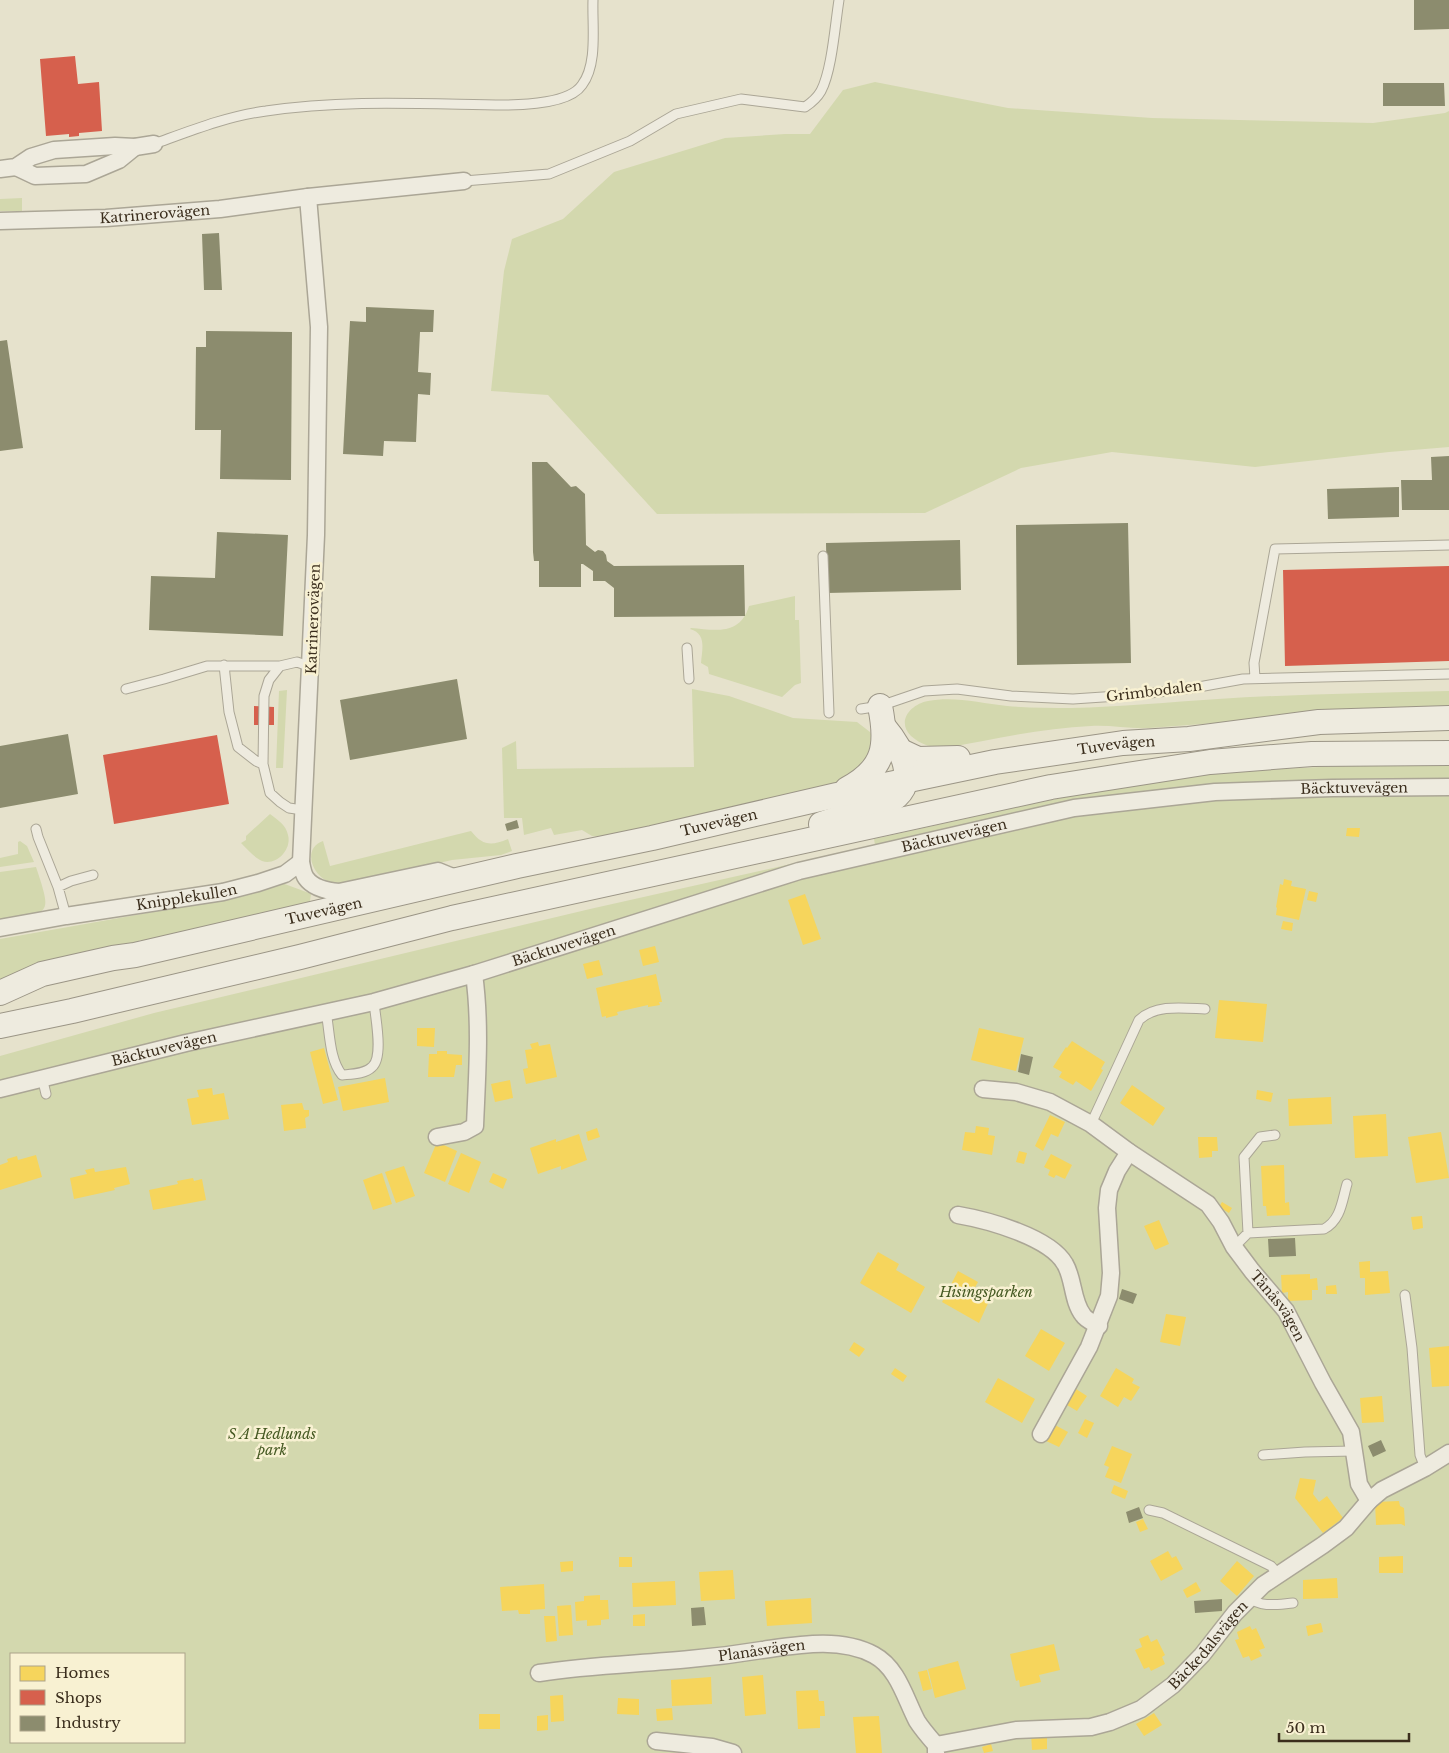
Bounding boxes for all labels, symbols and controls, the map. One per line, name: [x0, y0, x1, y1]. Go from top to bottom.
street label: Katrinerovägen: [99, 201, 211, 227]
street label: Katrinerovägen: [302, 563, 324, 675]
street label: Grimbodalen: [1105, 676, 1203, 706]
street label: Tuvevägen: [1076, 732, 1156, 759]
street label: Bäcktuvevägen: [1300, 778, 1408, 798]
street label: Tuvevägen: [679, 805, 759, 840]
street label: Bäcktuvevägen: [900, 815, 1009, 856]
street label: Knipplekullen: [135, 880, 239, 914]
street label: Tuvevägen: [284, 893, 364, 929]
street label: Bäcktuvevägen: [510, 921, 618, 970]
street label: Bäcktuvevägen: [110, 1027, 219, 1070]
street label: Tånåsvägen: [1246, 1267, 1309, 1345]
park label: Hisingsparken: [938, 1283, 1033, 1301]
park label: S A Hedlunds park: [228, 1425, 316, 1459]
street label: Bäckedalsvägen: [1165, 1596, 1252, 1693]
street label: Planåsvägen: [717, 1636, 806, 1665]
legend: [10, 1653, 185, 1743]
text: Homes: [55, 1663, 110, 1682]
text: Shops: [55, 1688, 102, 1707]
scale bar: [1279, 1710, 1409, 1742]
text: Industry: [55, 1713, 121, 1732]
text: 50 m: [1286, 1718, 1326, 1737]

